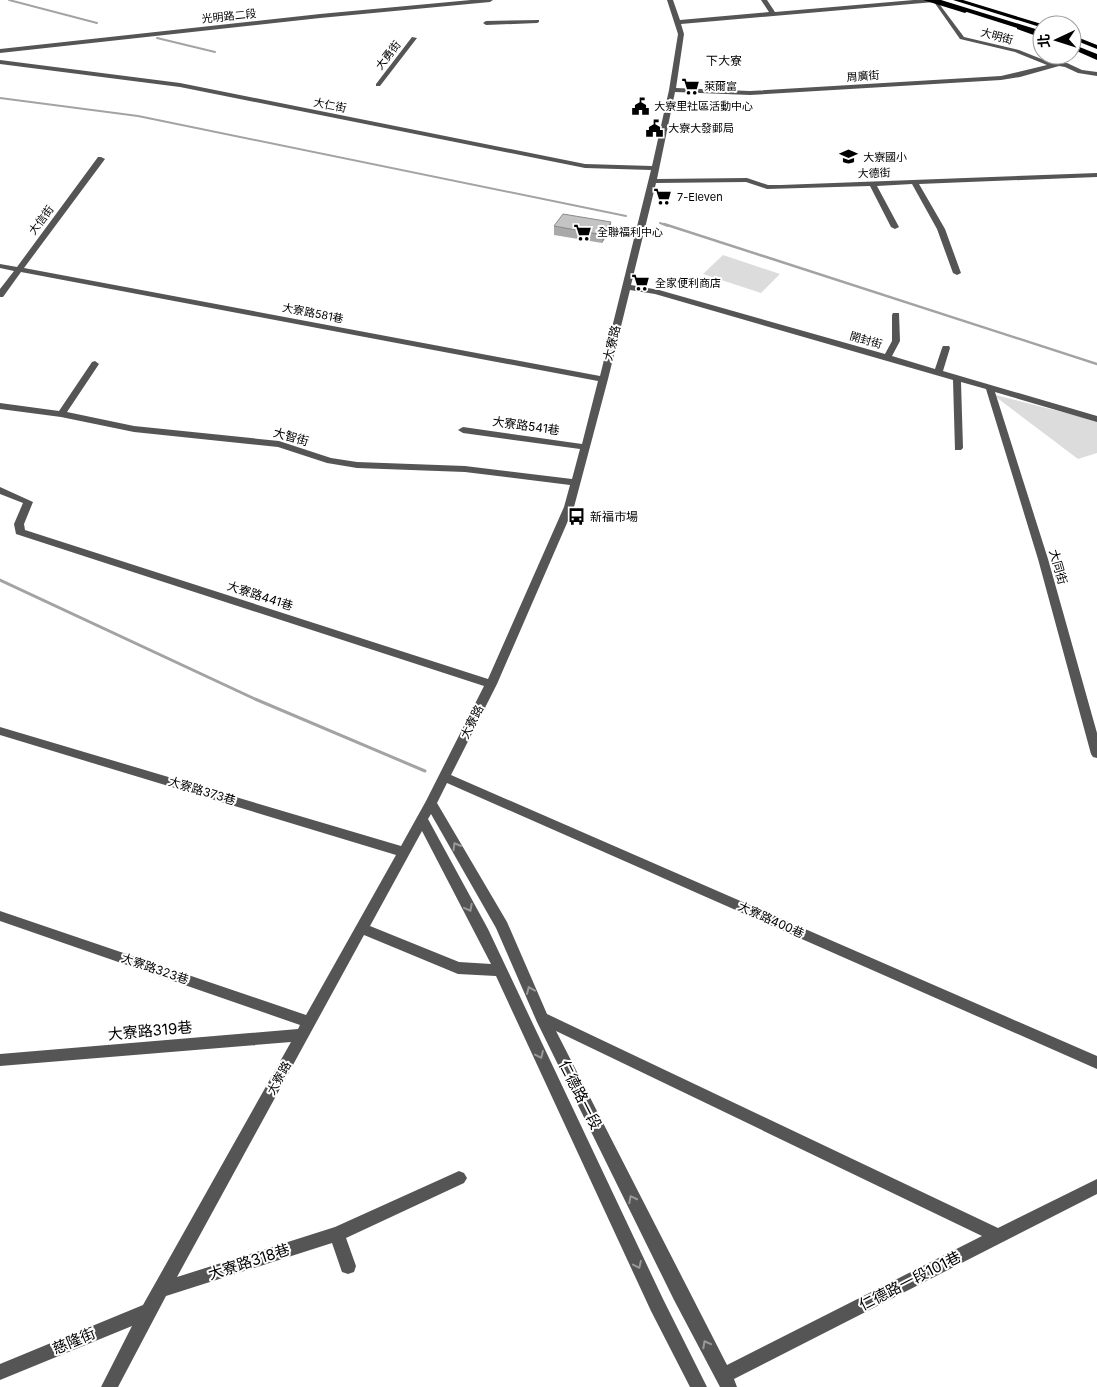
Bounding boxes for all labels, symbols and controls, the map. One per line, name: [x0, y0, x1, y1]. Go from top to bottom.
street label: 光明路二段: [201, 6, 257, 26]
north arrow: [1032, 15, 1082, 65]
street label: 大明街: [979, 25, 1015, 47]
text: 北: [1035, 33, 1053, 49]
street label: 大勇街: [372, 38, 404, 72]
district label: 下大寮: [706, 53, 742, 68]
street label: 周廣街: [846, 68, 880, 84]
supermarket icon: 萊爾富: [680, 76, 700, 96]
place label: 萊爾富: [704, 79, 737, 93]
street label: 大仁街: [312, 95, 348, 115]
public building icon: 大寮里社區活動中心: [630, 96, 650, 116]
place label: 大寮里社區活動中心: [654, 99, 753, 113]
public building icon: 大寮大發郵局: [644, 118, 664, 138]
place label: 大寮大發郵局: [668, 121, 734, 135]
school or university icon: 大寮國小: [839, 147, 859, 167]
place label: 大寮國小: [863, 150, 907, 164]
street label: 大德街: [857, 165, 891, 181]
supermarket icon: 7-Eleven: [653, 187, 673, 207]
place label: 7-Eleven: [677, 190, 723, 204]
street label: 大信街: [25, 203, 57, 237]
supermarket icon: 全聯福利中心: [573, 222, 593, 242]
place label: 全聯福利中心: [597, 225, 663, 239]
supermarket icon: 全家便利商店: [631, 273, 651, 293]
place label: 全家便利商店: [655, 276, 721, 290]
street label: 大寮路581巷: [281, 300, 345, 326]
street label: 大寮路: [600, 324, 623, 362]
street label: 開封街: [848, 329, 884, 351]
street label: 大寮路541巷: [492, 413, 561, 438]
street label: 大智街: [272, 424, 311, 449]
bus stop icon: 新福市場: [566, 507, 586, 527]
place label: 新福市場: [590, 509, 638, 524]
street label: 大同街: [1046, 547, 1071, 586]
street label: 大寮路441巷: [225, 578, 295, 613]
street label: 大寮路: [457, 702, 486, 741]
street label: 大寮路373巷: [167, 773, 238, 808]
one-way arrow: [452, 843, 462, 852]
street label: 大寮路400巷: [736, 898, 807, 941]
one-way arrow: [463, 903, 473, 912]
street label: 大寮路323巷: [120, 950, 191, 987]
one-way arrow: [526, 987, 536, 995]
street label: 大寮路319巷: [107, 1017, 193, 1044]
one-way arrow: [533, 1050, 544, 1059]
street label: 仁德路一段: [555, 1057, 606, 1133]
street label: 大寮路: [263, 1058, 294, 1097]
one-way arrow: [628, 1195, 639, 1204]
street label: 大寮路318巷: [206, 1239, 292, 1284]
street label: 仁德路一段101巷: [856, 1247, 964, 1314]
one-way arrow: [632, 1260, 643, 1269]
street label: 慈隆街: [49, 1323, 98, 1358]
one-way arrow: [702, 1340, 712, 1349]

